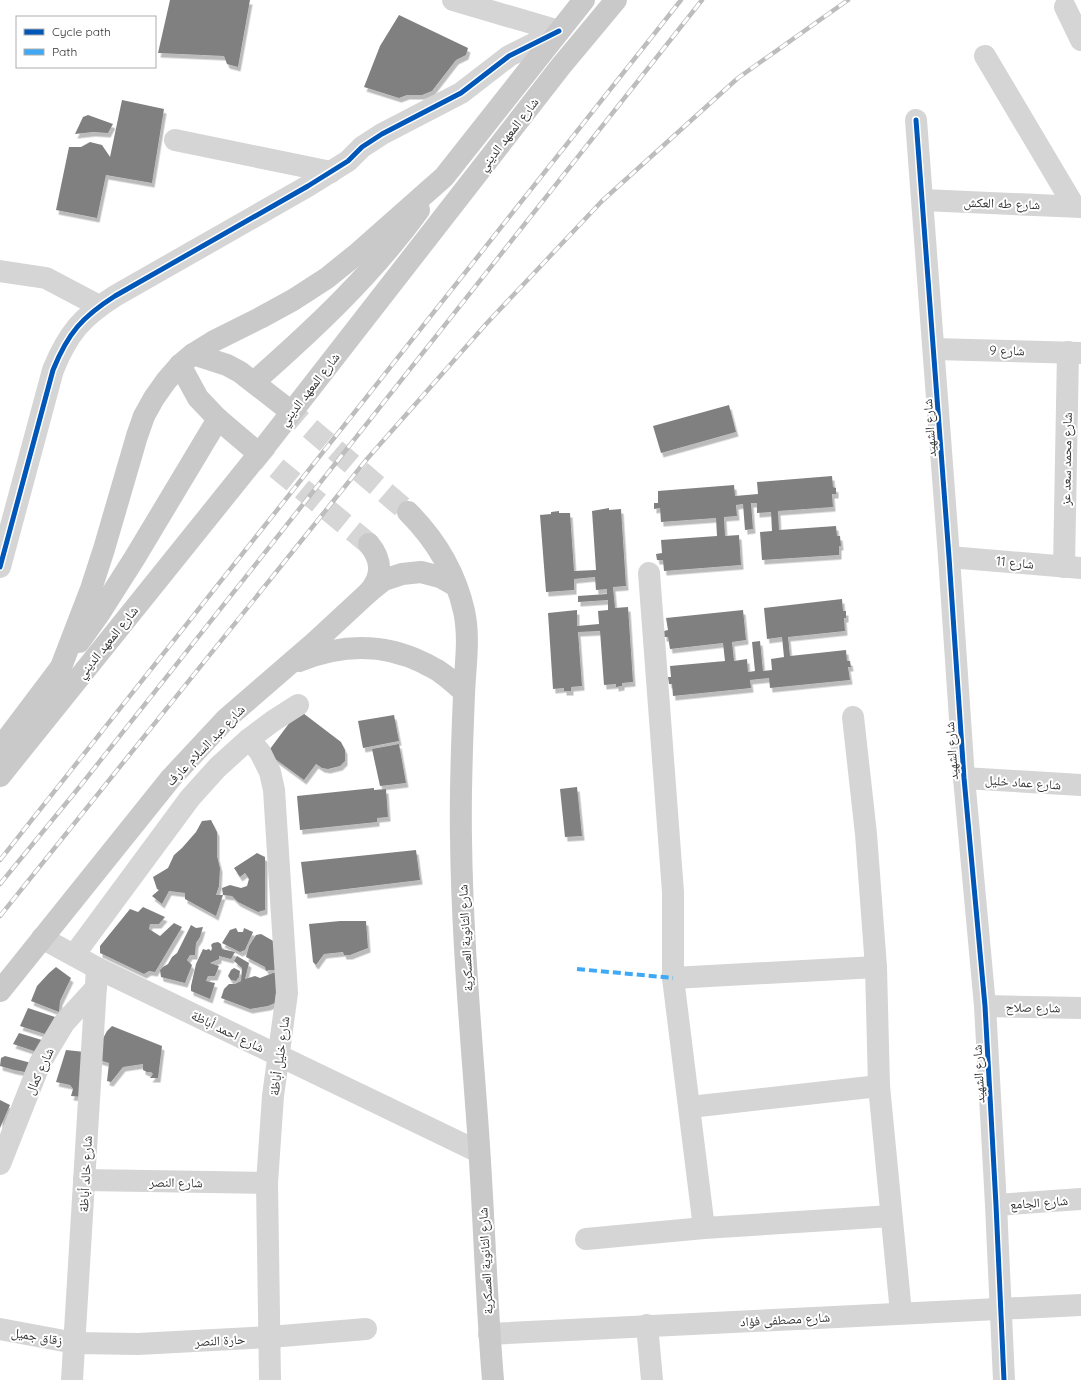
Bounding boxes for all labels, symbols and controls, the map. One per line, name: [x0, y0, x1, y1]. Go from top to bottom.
legend: [16, 16, 156, 68]
text: Cycle path: [52, 24, 111, 39]
text: Path: [52, 44, 77, 59]
street label: شارع المعهد الديني: [474, 94, 544, 176]
street label: شارع طه العكش: [963, 194, 1041, 214]
street label: شارع 9: [989, 342, 1025, 360]
street label: شارع المعهد الديني: [275, 349, 345, 431]
street label: شارع الشهيد: [919, 398, 941, 458]
street label: شارع محمد سعد عز: [1057, 412, 1077, 507]
street label: شارع 11: [995, 552, 1035, 574]
street label: شارع المعهد الديني: [73, 602, 144, 684]
street label: شارع عبد السلام عارف: [162, 701, 249, 790]
street label: شارع الشهيد: [941, 721, 963, 781]
street label: شارع عماد خليل: [984, 771, 1062, 795]
street label: شارع الثانوية العسكرية: [454, 884, 478, 992]
street label: شارع صلاح: [1005, 999, 1060, 1017]
street label: شارع احمد أباظة: [188, 1006, 267, 1057]
street label: شارع خليل أباظة: [266, 1015, 294, 1097]
street label: شارع الشهيد: [968, 1044, 990, 1104]
street label: شارع كمال: [21, 1045, 59, 1098]
street label: شارع خالد أباظة: [75, 1135, 97, 1213]
street label: شارع النصر: [148, 1174, 203, 1192]
street label: شارع الجامع: [1009, 1192, 1069, 1214]
street label: شارع الثانوية العسكرية: [474, 1207, 498, 1315]
street label: شارع مصطفى فؤاد: [740, 1309, 830, 1331]
street label: زقاق جميل: [10, 1324, 64, 1349]
street label: حارة النصر: [193, 1331, 246, 1350]

